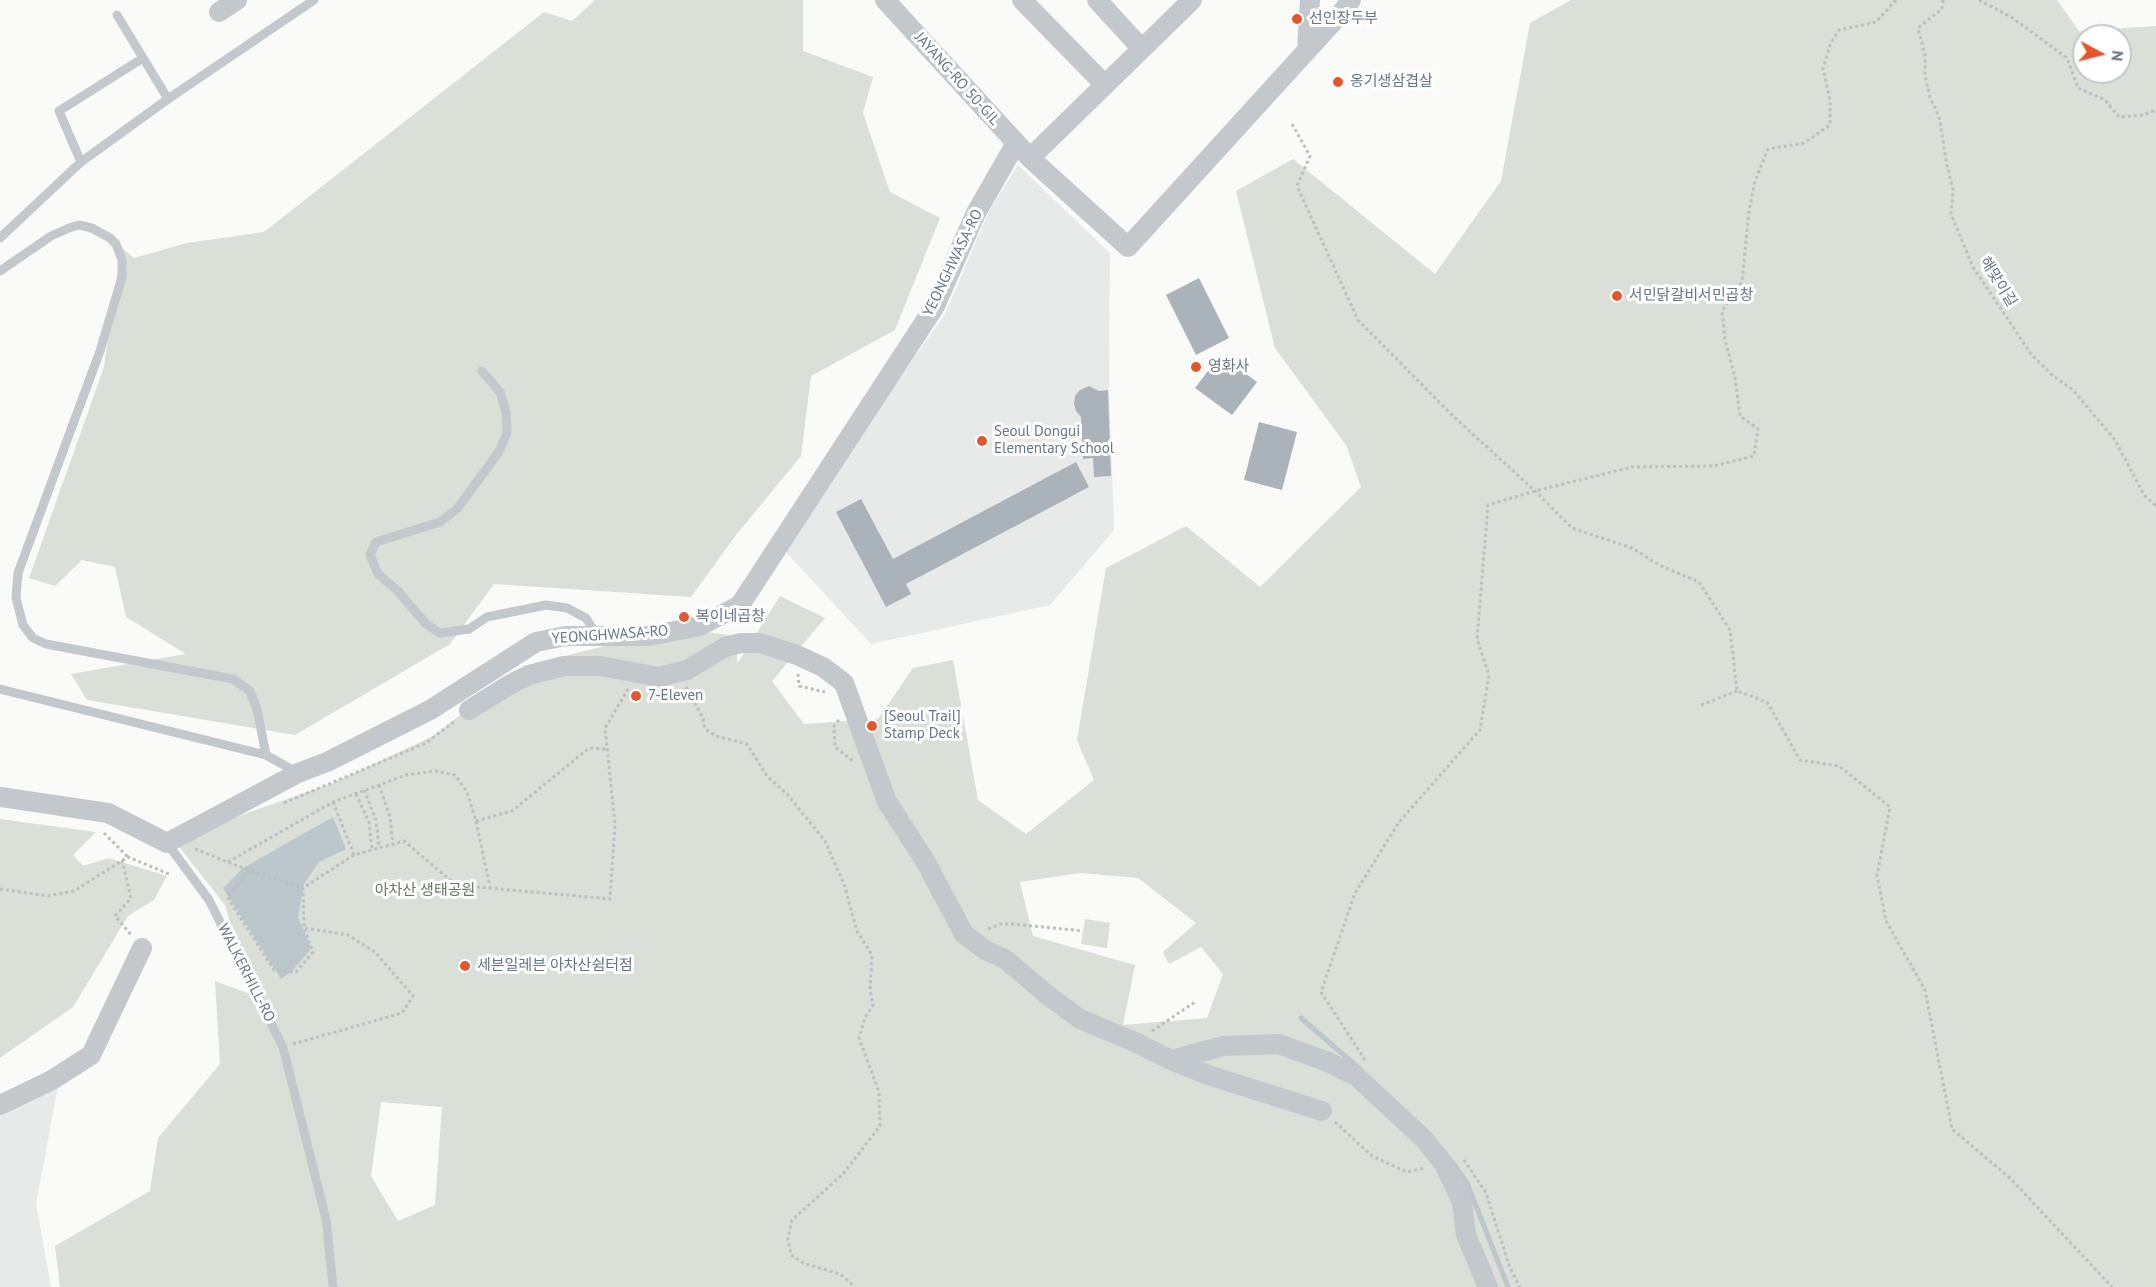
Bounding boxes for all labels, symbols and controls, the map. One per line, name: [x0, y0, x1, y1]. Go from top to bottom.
place label: 선인장두부: [1309, 10, 1378, 28]
marker: 선인장두부: [1290, 12, 1304, 26]
north arrow: [2072, 24, 2132, 84]
street label: JAYANG-RO 50-GIL: [911, 29, 1003, 129]
text: N: [2107, 50, 2128, 62]
place label: 옹기생삼겹살: [1350, 73, 1433, 91]
marker: 옹기생삼겹살: [1331, 75, 1345, 89]
street label: YEONGHWASA-RO: [919, 207, 987, 319]
street label: 해맞이길: [1976, 254, 2020, 310]
place label: 서민닭갈비서민곱창: [1629, 287, 1753, 305]
marker: 서민닭갈비서민곱창: [1610, 289, 1624, 303]
place label: 영화사: [1208, 358, 1249, 376]
marker: 영화사: [1189, 360, 1203, 374]
place label: Seoul Dongui Elementary School: [994, 423, 1114, 458]
marker: Seoul Dongui Elementary School: [975, 434, 989, 448]
place label: 복이네곱창: [696, 608, 765, 626]
marker: 복이네곱창: [677, 610, 691, 624]
street label: YEONGHWASA-RO: [551, 622, 669, 648]
place label: 7-Eleven: [648, 687, 703, 705]
marker: 7-Eleven: [629, 689, 643, 703]
place label: [Seoul Trail] Stamp Deck: [884, 708, 961, 743]
marker: [Seoul Trail] Stamp Deck: [865, 719, 879, 733]
park label: 아차산 생태공원: [375, 882, 475, 900]
street label: WALKERHILL-RO: [214, 921, 278, 1025]
place label: 세븐일레븐 아차산쉼터점: [477, 957, 633, 975]
marker: 세븐일레븐 아차산쉼터점: [458, 959, 472, 973]

